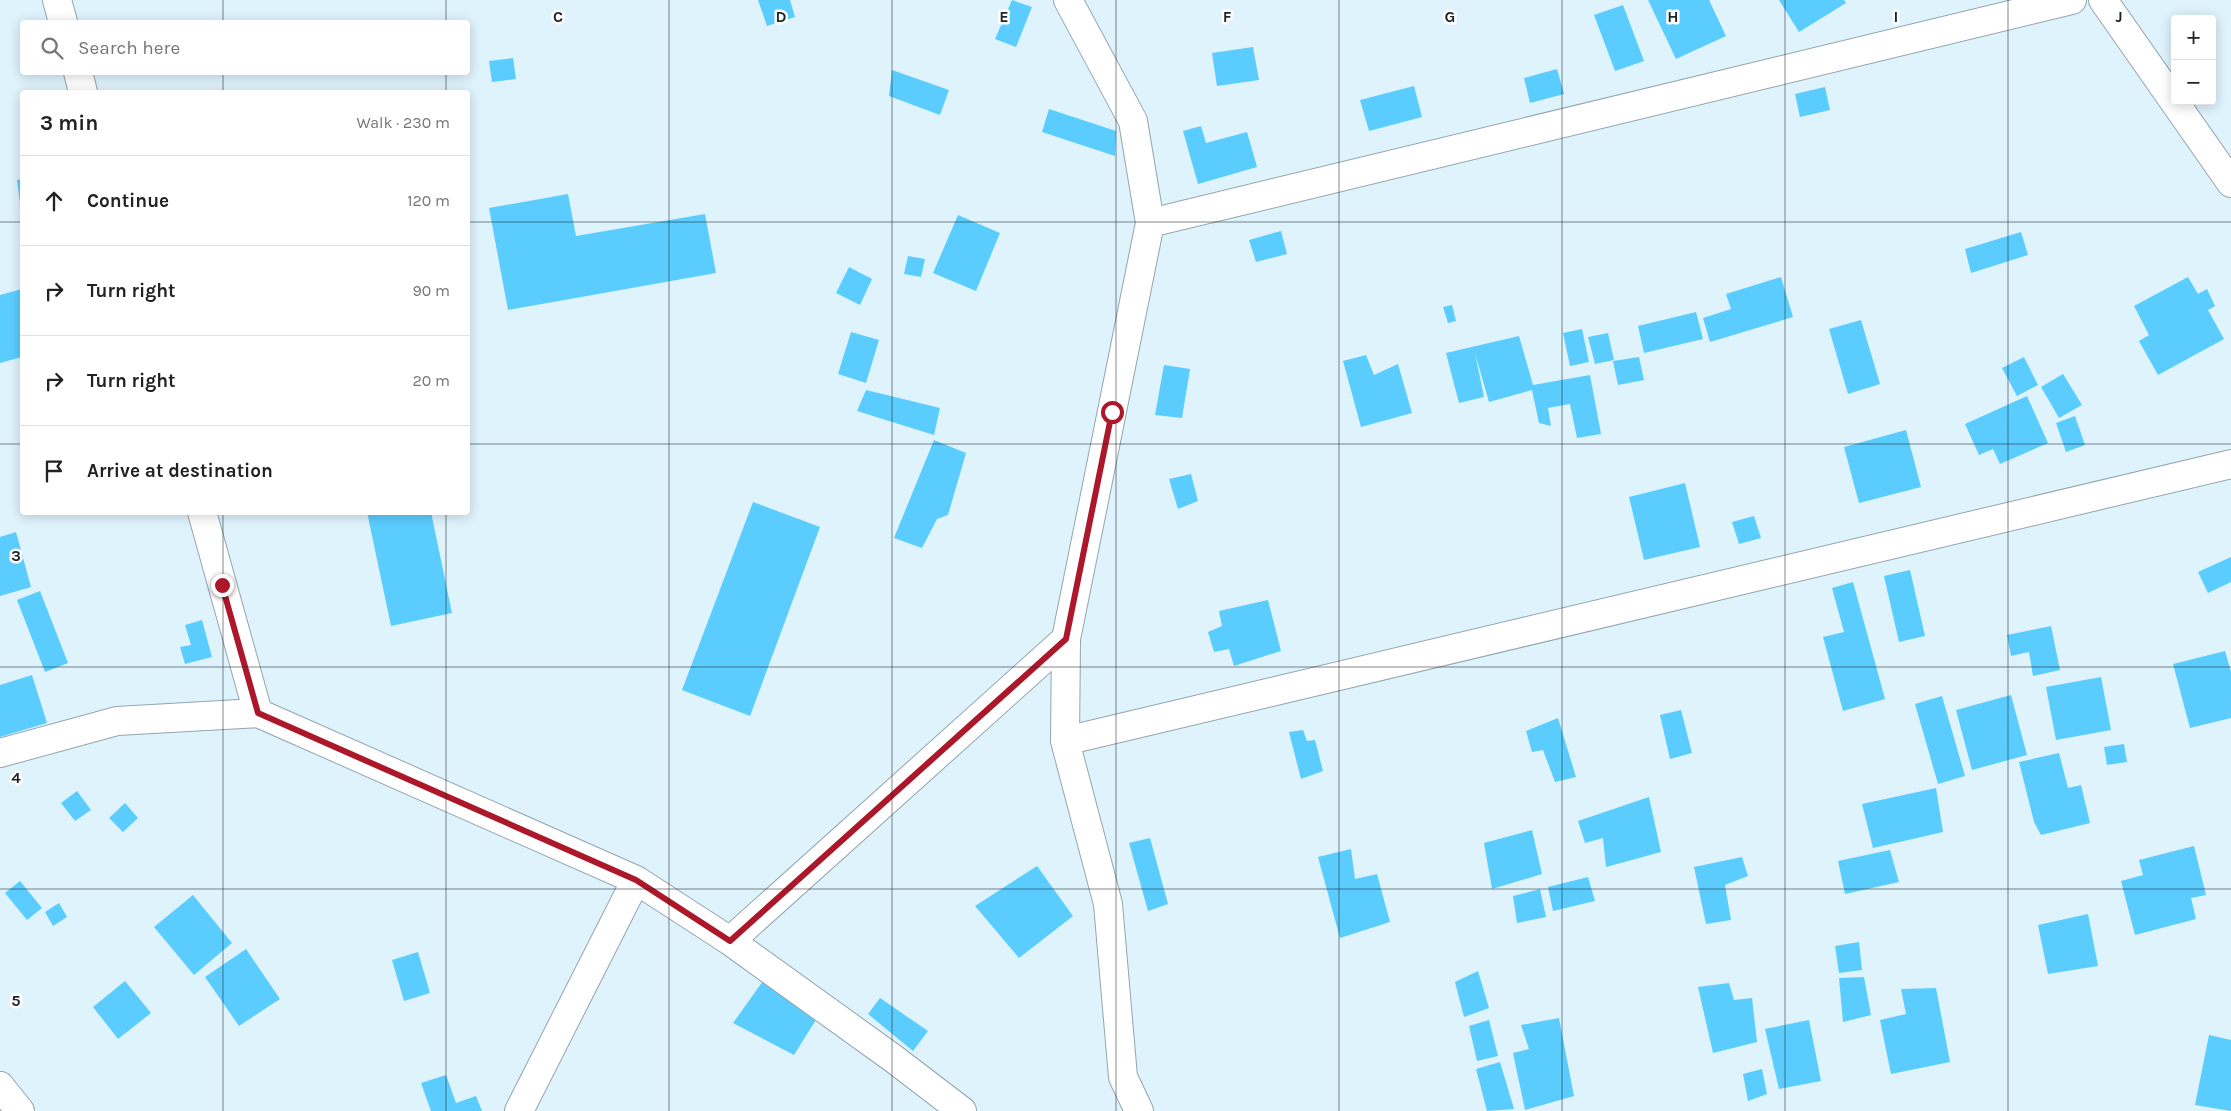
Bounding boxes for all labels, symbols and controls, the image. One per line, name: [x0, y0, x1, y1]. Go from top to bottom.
text: C: [553, 7, 563, 26]
text: D: [776, 7, 787, 26]
text: E: [999, 7, 1009, 26]
text: F: [1223, 7, 1232, 26]
text: G: [1445, 7, 1455, 26]
text: H: [1667, 7, 1679, 26]
text: I: [1894, 7, 1898, 26]
text: J: [2115, 7, 2123, 26]
map controls: [2171, 15, 2216, 105]
button: +: [2171, 15, 2216, 60]
search box: [20, 20, 470, 75]
icon: search: [38, 34, 66, 62]
text: Search here: [78, 37, 180, 59]
button: −: [2171, 60, 2216, 105]
text: 3 min: [40, 111, 98, 135]
text: Walk · 230 m: [356, 113, 450, 132]
icon: ahead: [40, 187, 68, 215]
text: Continue: [87, 190, 169, 212]
text: 120 m: [407, 191, 450, 210]
icon: right: [40, 277, 68, 305]
text: Turn right: [87, 280, 176, 302]
text: 90 m: [412, 281, 450, 300]
icon: right: [40, 367, 68, 395]
text: Turn right: [87, 370, 176, 392]
text: 20 m: [412, 371, 450, 390]
route start: [1101, 401, 1124, 424]
icon: arrive: [40, 457, 68, 485]
text: Arrive at destination: [87, 460, 273, 482]
text: 3: [11, 546, 21, 565]
route end: [211, 574, 234, 597]
text: 4: [11, 768, 21, 787]
text: 5: [11, 991, 21, 1010]

